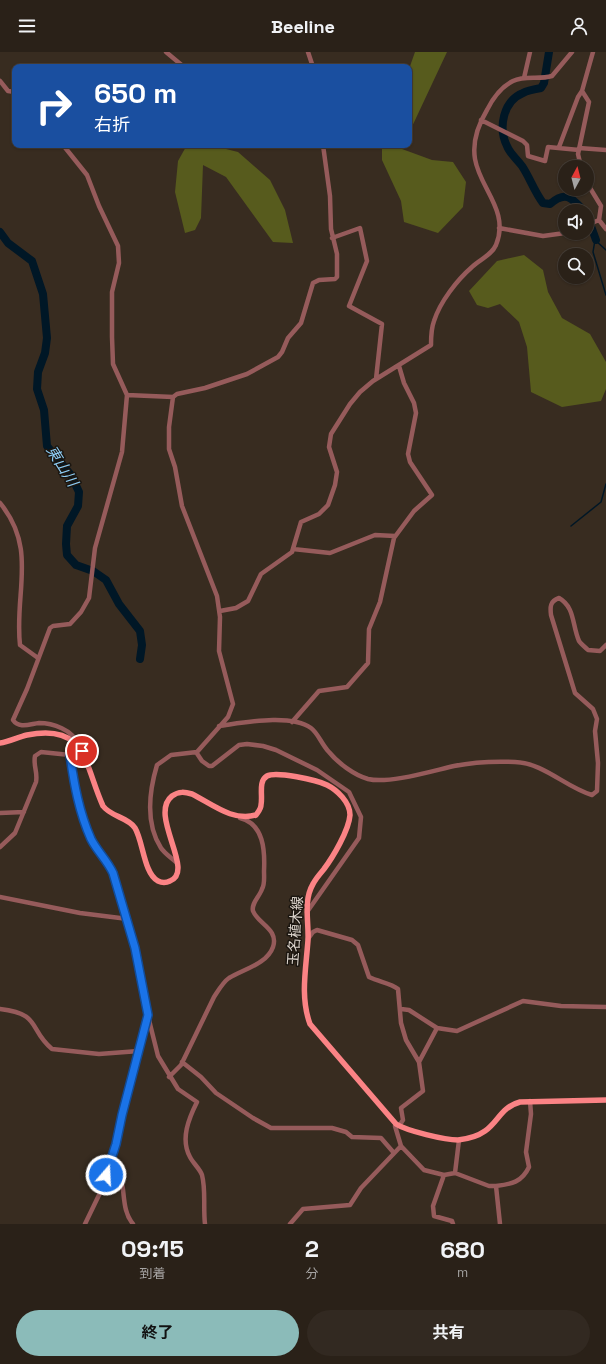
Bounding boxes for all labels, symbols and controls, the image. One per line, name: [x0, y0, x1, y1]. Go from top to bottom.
icon: menu: [16, 15, 38, 37]
text: Beeline: [271, 15, 335, 38]
icon: person: [568, 15, 590, 37]
text: 650 m: [94, 75, 177, 111]
icon: right: [28, 80, 80, 132]
text: 右折: [94, 113, 130, 136]
north arrow: [558, 160, 594, 196]
map controls: [558, 160, 594, 284]
button: sound: [558, 204, 594, 240]
button: search: [558, 248, 594, 284]
water label: 東山川: [42, 442, 83, 492]
pin: [65, 734, 99, 768]
icon: arrive: [71, 740, 93, 762]
street label: 玉名植木線: [284, 895, 306, 967]
position arrow: [85, 1154, 127, 1196]
text: 09:15: [121, 1233, 184, 1264]
text: 2: [305, 1233, 319, 1264]
text: 680: [440, 1234, 485, 1265]
text: m: [457, 1264, 468, 1281]
text: 到着: [139, 1265, 165, 1282]
text: 分: [305, 1265, 319, 1282]
button: 終了: [16, 1310, 299, 1356]
button: 共有: [307, 1310, 590, 1356]

